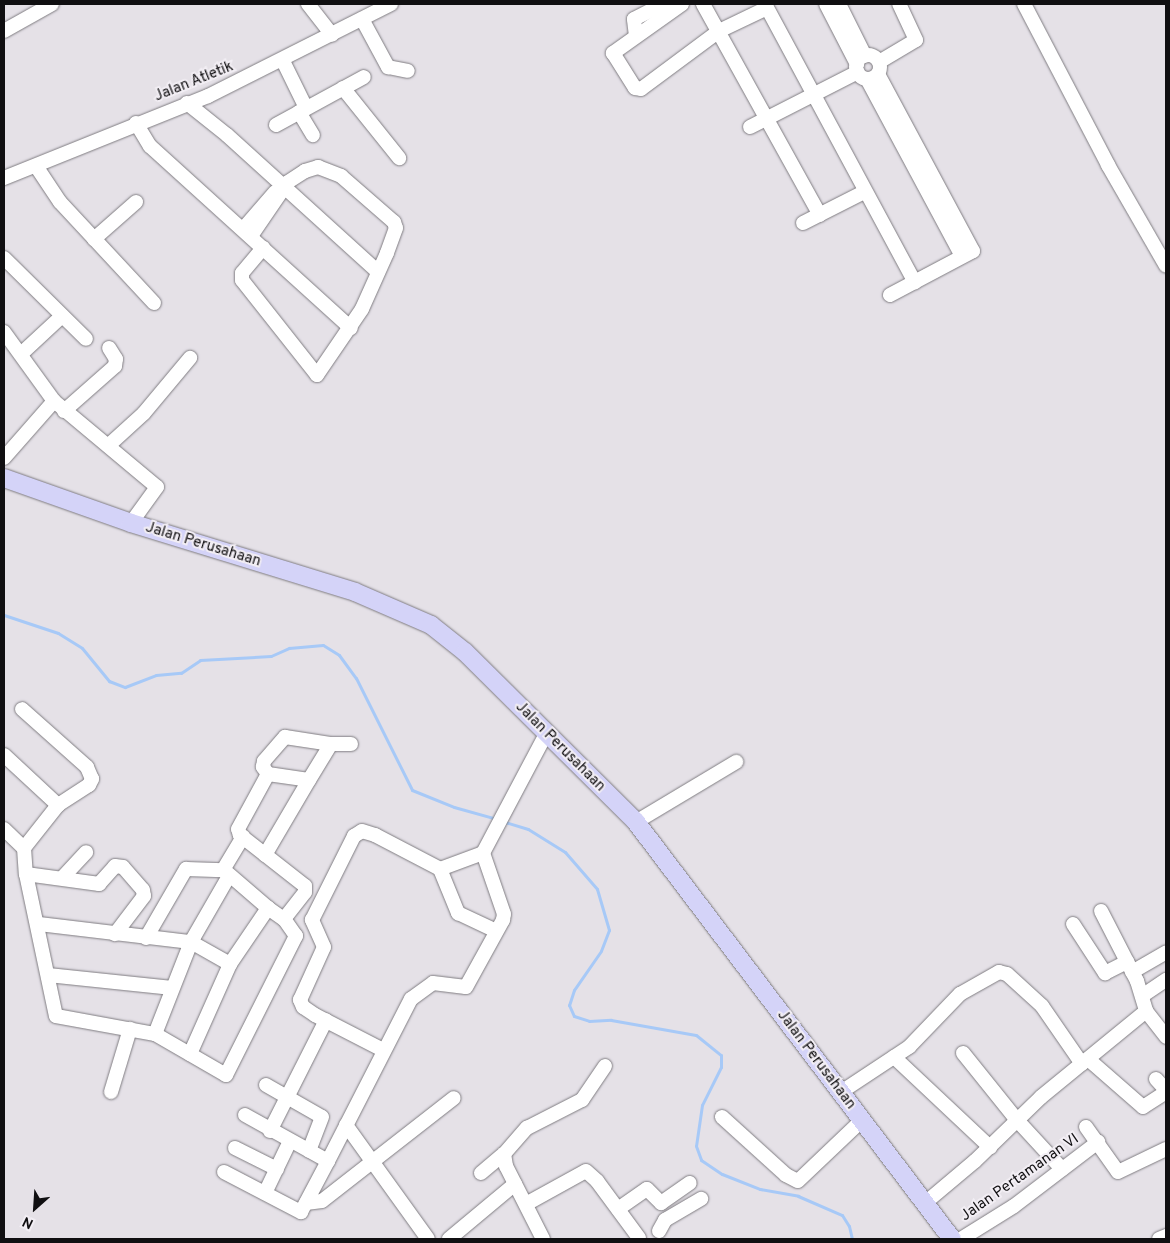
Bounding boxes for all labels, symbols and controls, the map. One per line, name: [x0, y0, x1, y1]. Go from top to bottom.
street label: Jalan Atletik: [151, 58, 237, 106]
street label: Jalan Perusahaan: [143, 519, 263, 571]
street label: Jalan Perusahaan: [511, 698, 609, 796]
street label: Jalan Perusahaan: [773, 1007, 859, 1113]
street label: Jalan Pertamanan VI: [957, 1130, 1083, 1226]
north arrow: [10, 1183, 60, 1233]
text: N: [20, 1212, 36, 1232]

